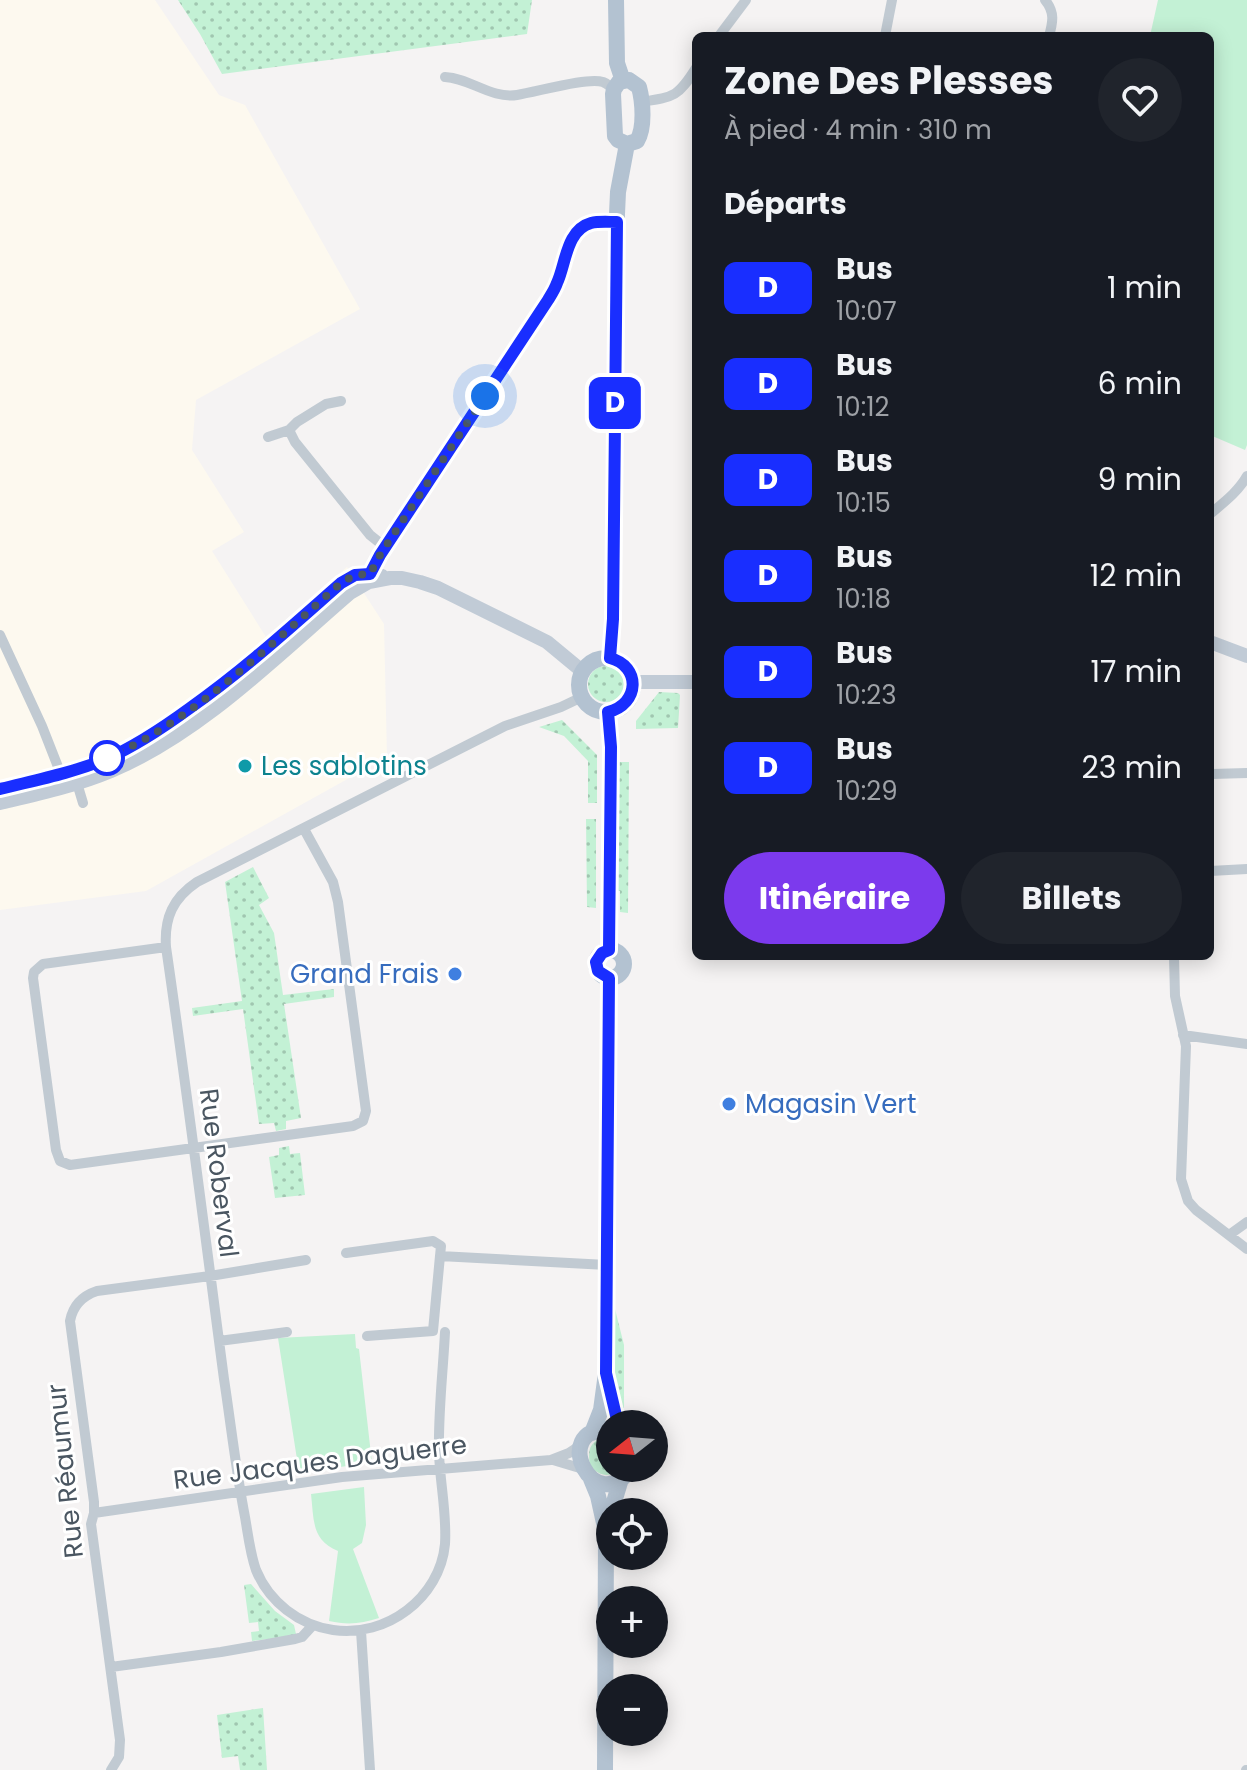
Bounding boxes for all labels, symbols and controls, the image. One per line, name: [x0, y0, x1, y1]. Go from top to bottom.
text: Zone Des Plesses: [724, 54, 1054, 107]
button: heart: [1098, 58, 1182, 142]
text: À pied · 4 min · 310 m: [724, 112, 992, 148]
text: Départs: [724, 182, 847, 225]
text: Bus: [836, 247, 893, 290]
text: 1 min: [1107, 266, 1182, 309]
text: D: [758, 268, 778, 307]
text: 10:07: [836, 293, 897, 329]
text: Bus: [836, 343, 893, 386]
text: 6 min: [1097, 362, 1182, 405]
text: D: [758, 364, 778, 403]
your location: [465, 376, 505, 416]
line badge: D: [589, 377, 641, 429]
text: D: [605, 383, 625, 422]
text: 10:12: [836, 389, 889, 425]
text: Bus: [836, 439, 893, 482]
text: 9 min: [1098, 458, 1182, 501]
text: D: [758, 460, 778, 499]
text: 10:15: [836, 485, 891, 521]
text: Bus: [836, 535, 893, 578]
text: 12 min: [1090, 554, 1182, 597]
text: D: [758, 556, 778, 595]
text: 10:18: [836, 581, 891, 617]
text: Bus: [836, 631, 893, 674]
text: 17 min: [1091, 650, 1182, 693]
text: D: [758, 652, 778, 691]
text: 10:23: [836, 677, 896, 713]
text: Bus: [836, 727, 893, 770]
unlabelled marker: [90, 741, 124, 775]
text: 23 min: [1082, 746, 1182, 789]
place label: Les sablotins: [261, 748, 427, 784]
text: D: [758, 748, 778, 787]
marker: Les sablotins: [236, 757, 254, 775]
text: 10:29: [836, 773, 898, 809]
button: Itinéraire: [724, 852, 945, 944]
button: Billets: [961, 852, 1182, 944]
place label: Grand Frais: [290, 956, 439, 992]
marker: Grand Frais: [446, 965, 464, 983]
street label: Rue Roberval: [191, 1086, 247, 1260]
place label: Magasin Vert: [745, 1086, 917, 1122]
marker: Magasin Vert: [720, 1095, 738, 1113]
street label: Rue Réaumur: [38, 1382, 92, 1560]
north arrow: [596, 1410, 668, 1482]
map controls: [596, 1410, 668, 1746]
street label: Rue Jacques Daguerre: [171, 1426, 469, 1498]
button: locate: [596, 1498, 668, 1570]
button: +: [596, 1586, 668, 1658]
button: −: [596, 1674, 668, 1746]

